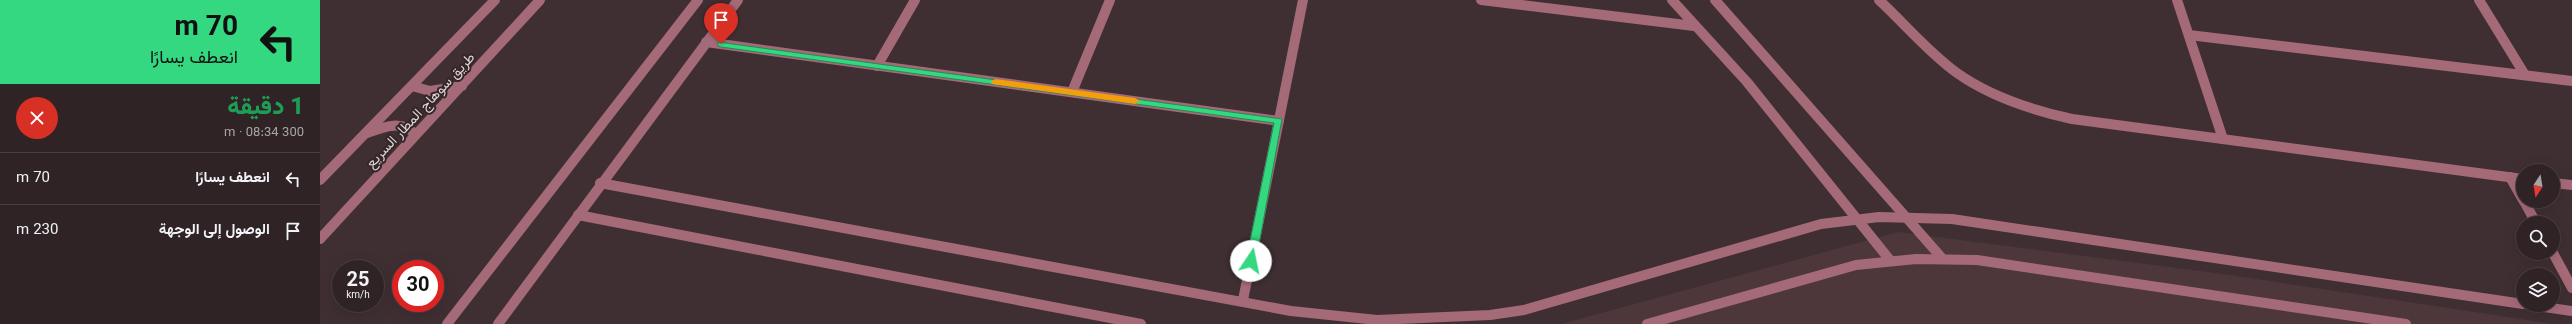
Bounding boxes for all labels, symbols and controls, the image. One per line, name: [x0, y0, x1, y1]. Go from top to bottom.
pin: [704, 3, 738, 44]
text: 70 m: [175, 6, 238, 50]
icon: arrive: [710, 9, 732, 31]
icon: left: [252, 16, 304, 68]
text: انعطف يسارًا: [150, 45, 238, 73]
street label: طريق سوهاج المطار السريع: [362, 48, 481, 175]
text: 1 دقيقة: [227, 89, 304, 127]
button: close: [16, 97, 58, 139]
text: 300 m · 08:34: [224, 123, 304, 143]
north arrow: [2516, 164, 2560, 208]
map controls: [2516, 164, 2560, 312]
text: 70 m: [16, 167, 50, 190]
text: انعطف يسارًا: [195, 167, 270, 190]
icon: left: [282, 168, 304, 190]
button: search: [2516, 216, 2560, 260]
text: 230 m: [16, 219, 58, 242]
text: الوصول إلى الوجهة: [159, 219, 270, 242]
icon: arrive: [282, 220, 304, 242]
position arrow: [1230, 240, 1272, 282]
speed limit sign: 30: [392, 260, 444, 312]
text: 25: [347, 265, 369, 297]
button: layers: [2516, 268, 2560, 312]
text: km/h: [346, 288, 370, 303]

